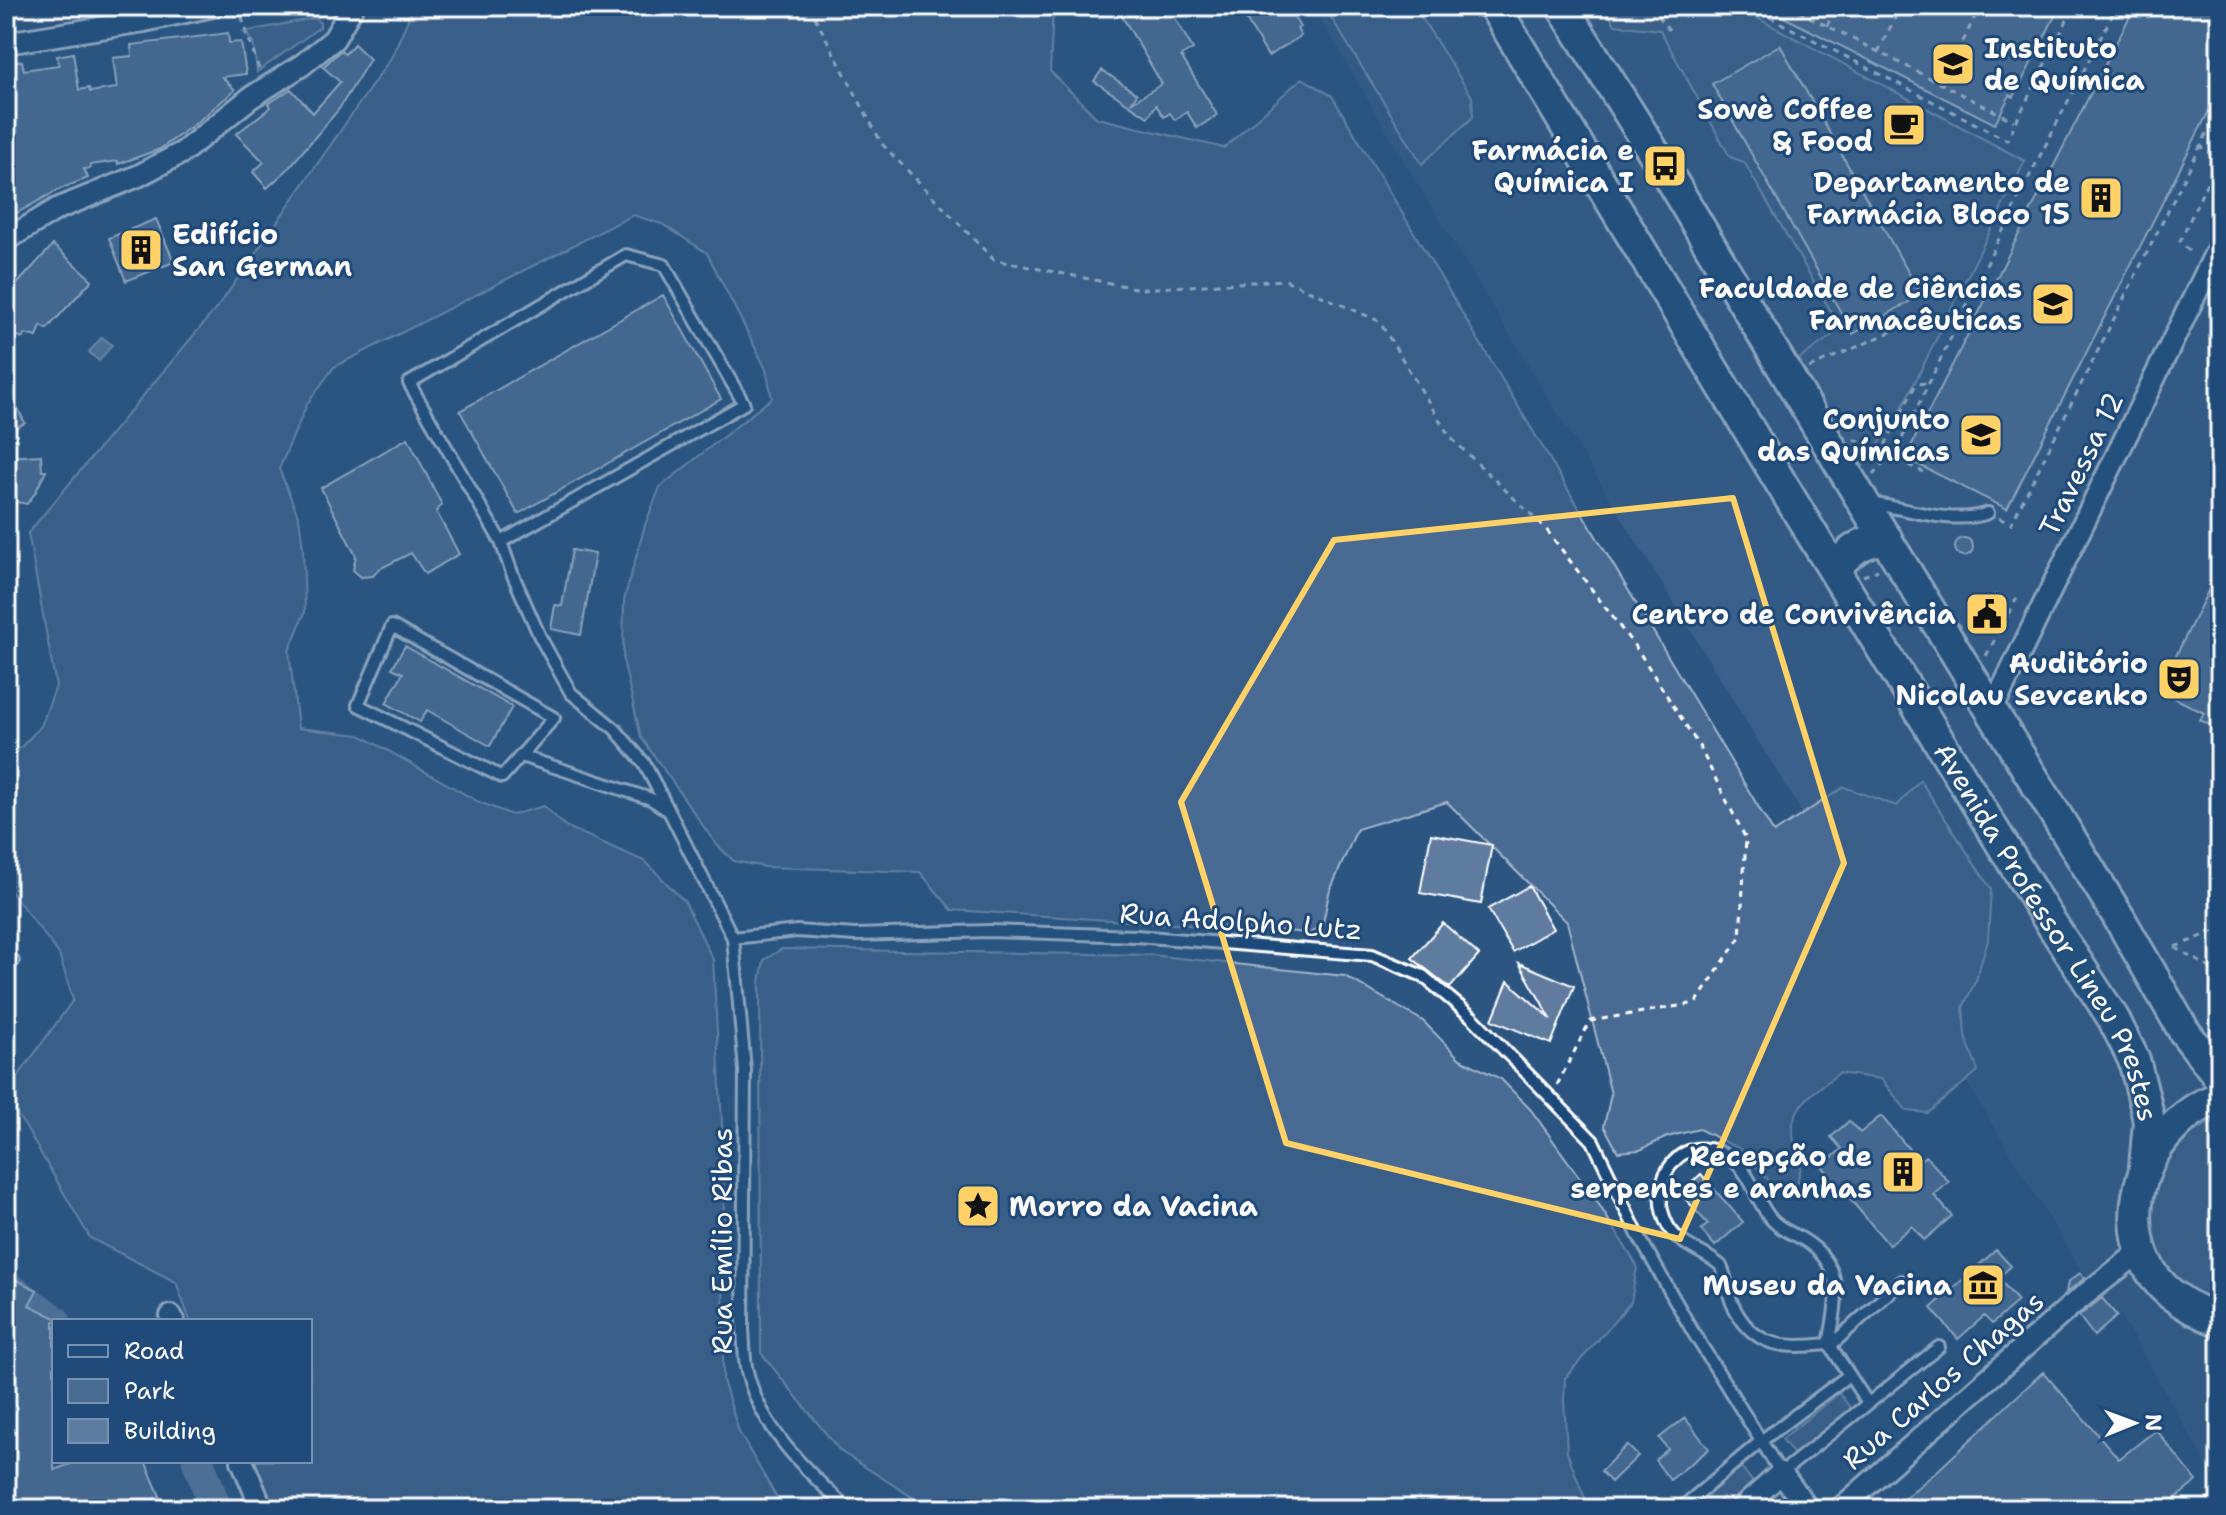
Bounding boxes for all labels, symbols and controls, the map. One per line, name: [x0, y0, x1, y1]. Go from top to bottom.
place label: Instituto de Química: [1984, 29, 2145, 99]
school or university icon: Instituto de Química: [1929, 40, 1977, 88]
place label: Sowè Coffee & Food: [1697, 90, 1873, 160]
cafe icon: Sowè Coffee & Food: [1880, 101, 1928, 149]
place label: Farmácia e Química I: [1472, 131, 1634, 201]
bus stop icon: Farmácia e Química I: [1641, 142, 1689, 190]
place label: Departamento de Farmácia Bloco 15: [1807, 163, 2070, 233]
building icon: Departamento de Farmácia Bloco 15: [2077, 174, 2125, 222]
place label: Edifício San German: [172, 215, 352, 285]
building icon: Edifício San German: [117, 226, 165, 274]
place label: Faculdade de Ciências Farmacêuticas: [1699, 269, 2022, 339]
school or university icon: Faculdade de Ciências Farmacêuticas: [2029, 280, 2077, 328]
street label: Travessa 12: [2030, 386, 2132, 542]
place label: Conjunto das Químicas: [1757, 400, 1950, 470]
school or university icon: Conjunto das Químicas: [1957, 411, 2005, 459]
public building icon: Centro de Convivência: [1963, 590, 2011, 638]
place label: Centro de Convivência: [1631, 595, 1956, 633]
place label: Auditório Nicolau Sevcenko: [1895, 644, 2148, 714]
theatre icon: Auditório Nicolau Sevcenko: [2155, 655, 2203, 703]
street label: Avenida Professor Lineu Prestes: [1925, 735, 2167, 1125]
street label: Rua Adolpho Lutz: [1118, 894, 1364, 948]
street label: Rua Emílio Ribas: [703, 1128, 741, 1354]
place label: Recepção de serpentes e aranhas: [1570, 1137, 1872, 1207]
building icon: Recepção de serpentes e aranhas: [1879, 1148, 1927, 1196]
place icon: Morro da Vacina: [954, 1182, 1002, 1230]
place label: Morro da Vacina: [1009, 1187, 1258, 1225]
museum icon: Museu da Vacina: [1959, 1261, 2007, 1309]
place label: Museu da Vacina: [1703, 1266, 1952, 1304]
street label: Rua Carlos Chagas: [1834, 1282, 2052, 1478]
legend: [52, 1319, 312, 1463]
text: Road: [124, 1335, 184, 1367]
text: Park: [124, 1375, 176, 1407]
north arrow: [2094, 1383, 2174, 1463]
text: N: [2139, 1414, 2168, 1432]
text: Building: [124, 1415, 216, 1447]

